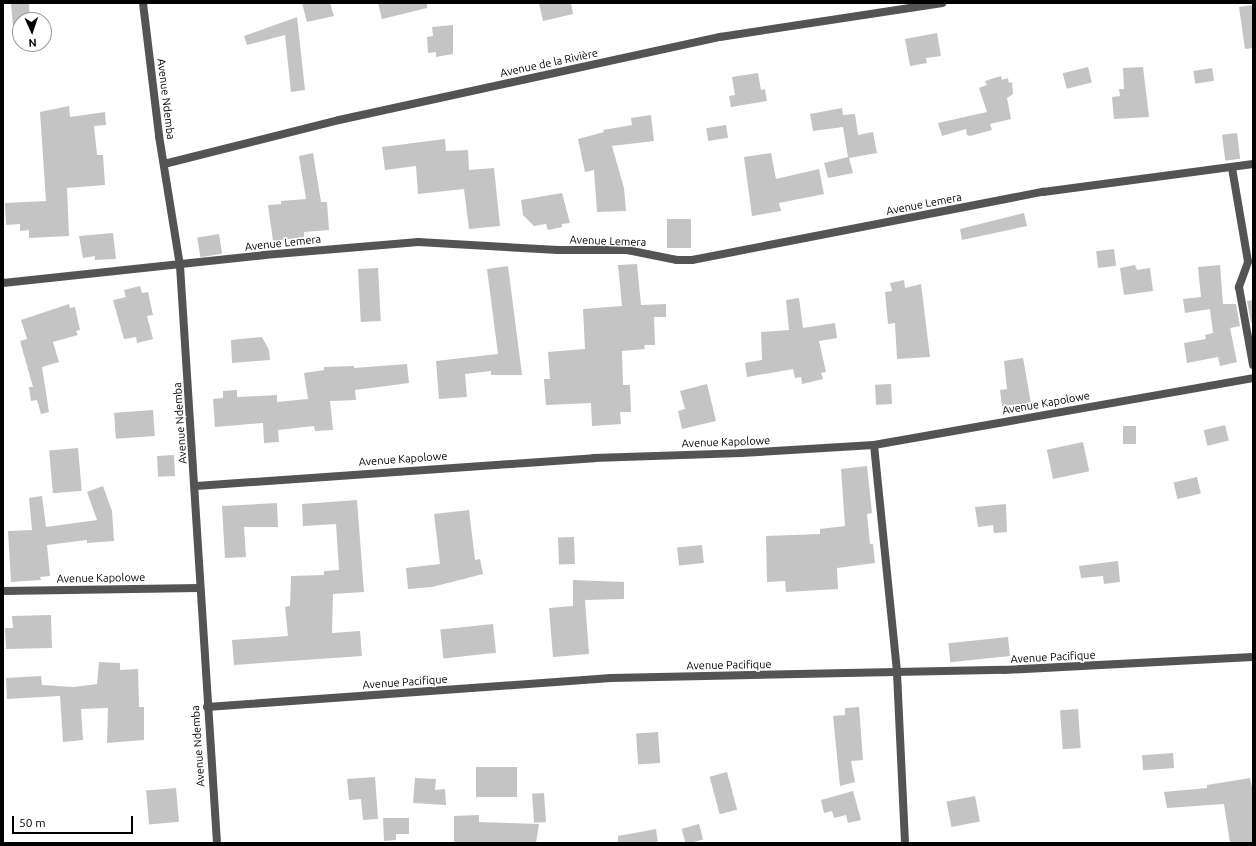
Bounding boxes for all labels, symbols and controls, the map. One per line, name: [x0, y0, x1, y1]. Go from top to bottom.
north arrow: [12, 12, 52, 52]
text: N: [28, 37, 37, 49]
street label: Avenue de la Rivière: [499, 46, 599, 80]
street label: Avenue Ndemba: [154, 58, 178, 140]
street label: Avenue Lemera: [885, 190, 963, 218]
street label: Avenue Lemera: [244, 232, 322, 254]
street label: Avenue Lemera: [569, 233, 647, 249]
street label: Avenue Ndemba: [171, 382, 189, 464]
street label: Avenue Kapolowe: [1001, 389, 1091, 417]
street label: Avenue Kapolowe: [681, 434, 771, 450]
street label: Avenue Kapolowe: [358, 449, 448, 469]
street label: Avenue Kapolowe: [57, 571, 145, 585]
street label: Avenue Pacifique: [1010, 648, 1096, 666]
street label: Avenue Pacifique: [686, 658, 772, 672]
street label: Avenue Pacifique: [362, 672, 448, 692]
street label: Avenue Ndemba: [189, 705, 207, 787]
scale bar: [14, 808, 135, 834]
text: 50 m: [19, 816, 46, 829]

